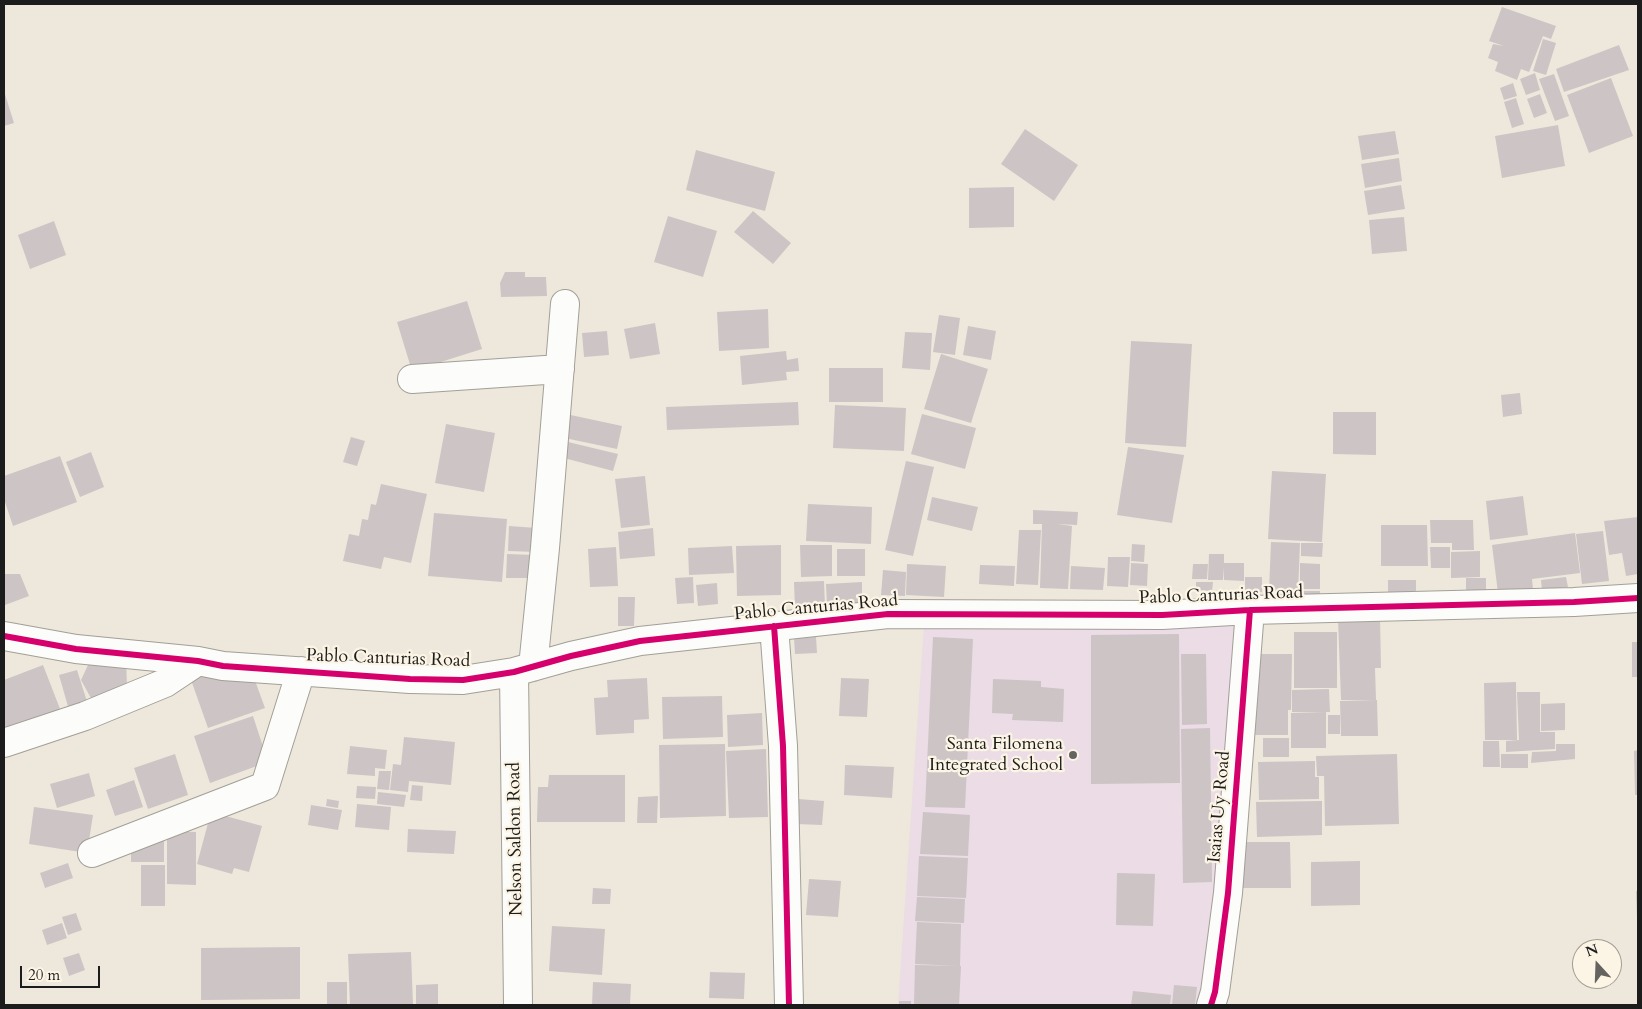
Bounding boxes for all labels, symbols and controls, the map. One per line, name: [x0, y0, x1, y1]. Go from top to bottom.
street label: Pablo Canturias Road: [1138, 582, 1304, 610]
street label: Pablo Canturias Road: [733, 590, 899, 626]
street label: Pablo Canturias Road: [305, 645, 471, 673]
place label: Santa Filomena Integrated School: [929, 734, 1063, 776]
marker: Santa Filomena Integrated School: [1067, 749, 1079, 761]
street label: Isaias Uy Road: [1204, 750, 1236, 864]
street label: Nelson Saldon Road: [504, 762, 528, 916]
north arrow: [1572, 939, 1622, 989]
text: N: [1583, 939, 1601, 961]
scale bar: [22, 956, 102, 988]
text: 20 m: [28, 965, 60, 985]

